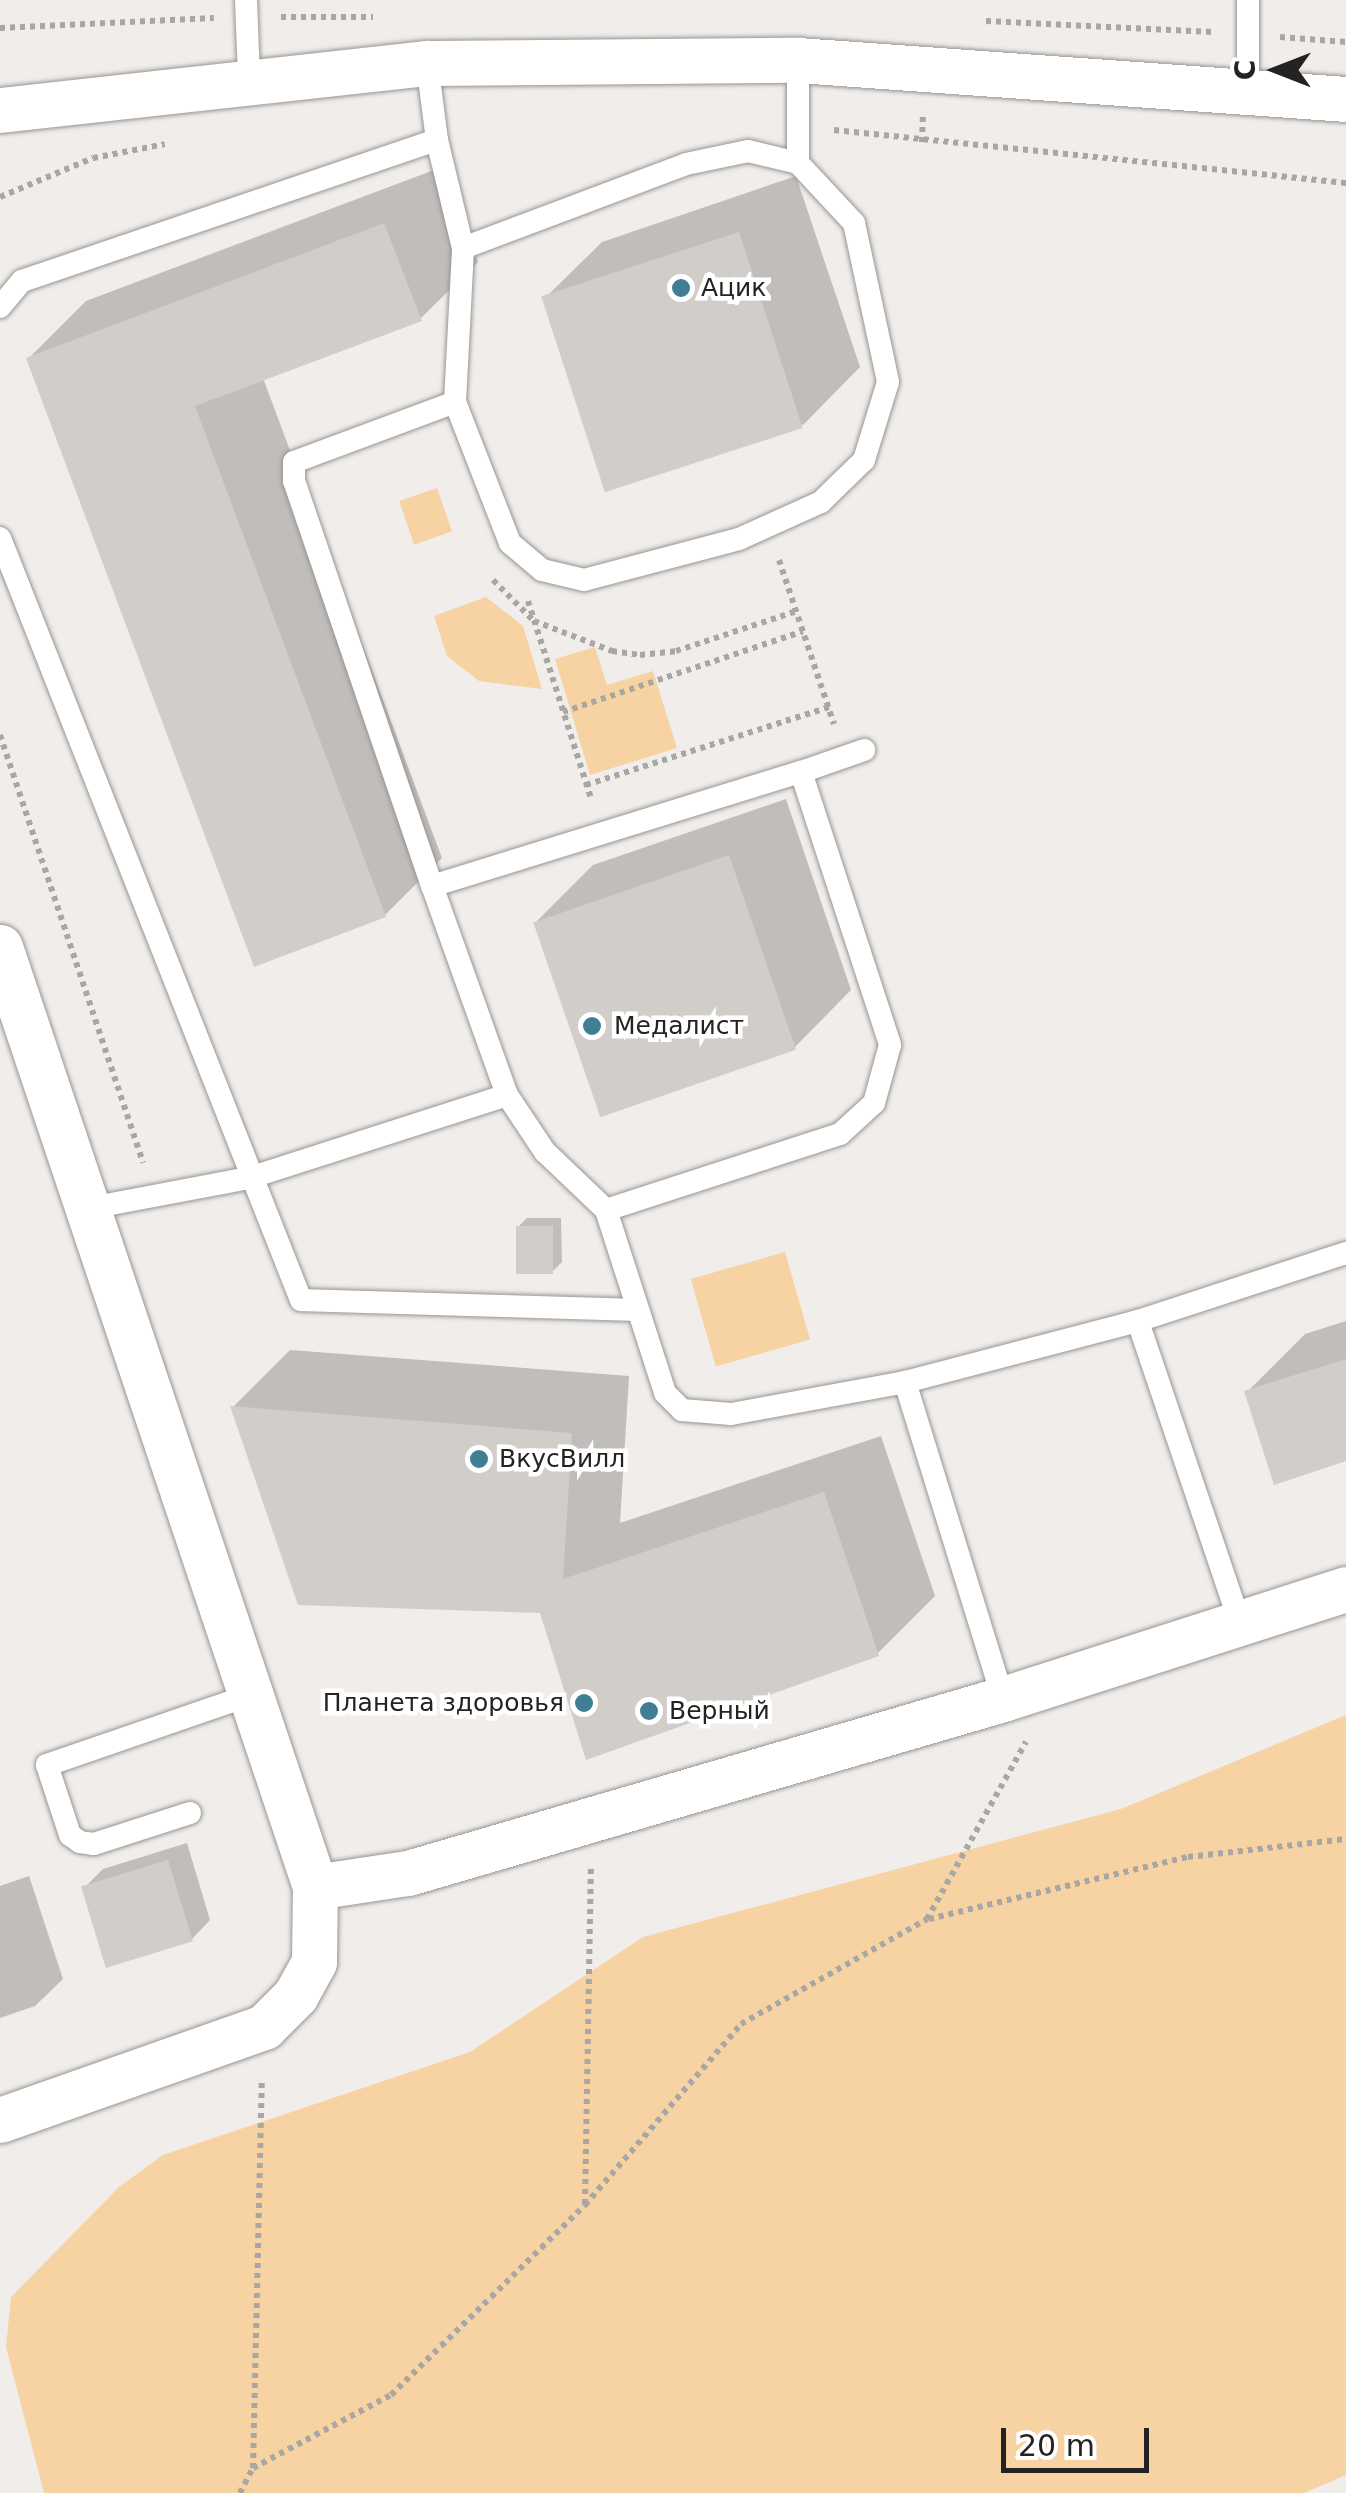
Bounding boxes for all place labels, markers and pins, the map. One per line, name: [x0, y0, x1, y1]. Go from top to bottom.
place label: Ацик: [701, 273, 766, 303]
marker: Ацик: [670, 277, 692, 299]
place label: Медалист: [614, 1011, 744, 1041]
marker: Медалист: [579, 1013, 605, 1039]
place label: ВкусВилл: [499, 1444, 625, 1474]
marker: ВкусВилл: [468, 1448, 490, 1470]
place label: Планета здоровья: [323, 1688, 564, 1718]
marker: Планета здоровья: [573, 1692, 595, 1714]
place label: Верный: [669, 1696, 770, 1726]
marker: Верный: [638, 1700, 660, 1722]

